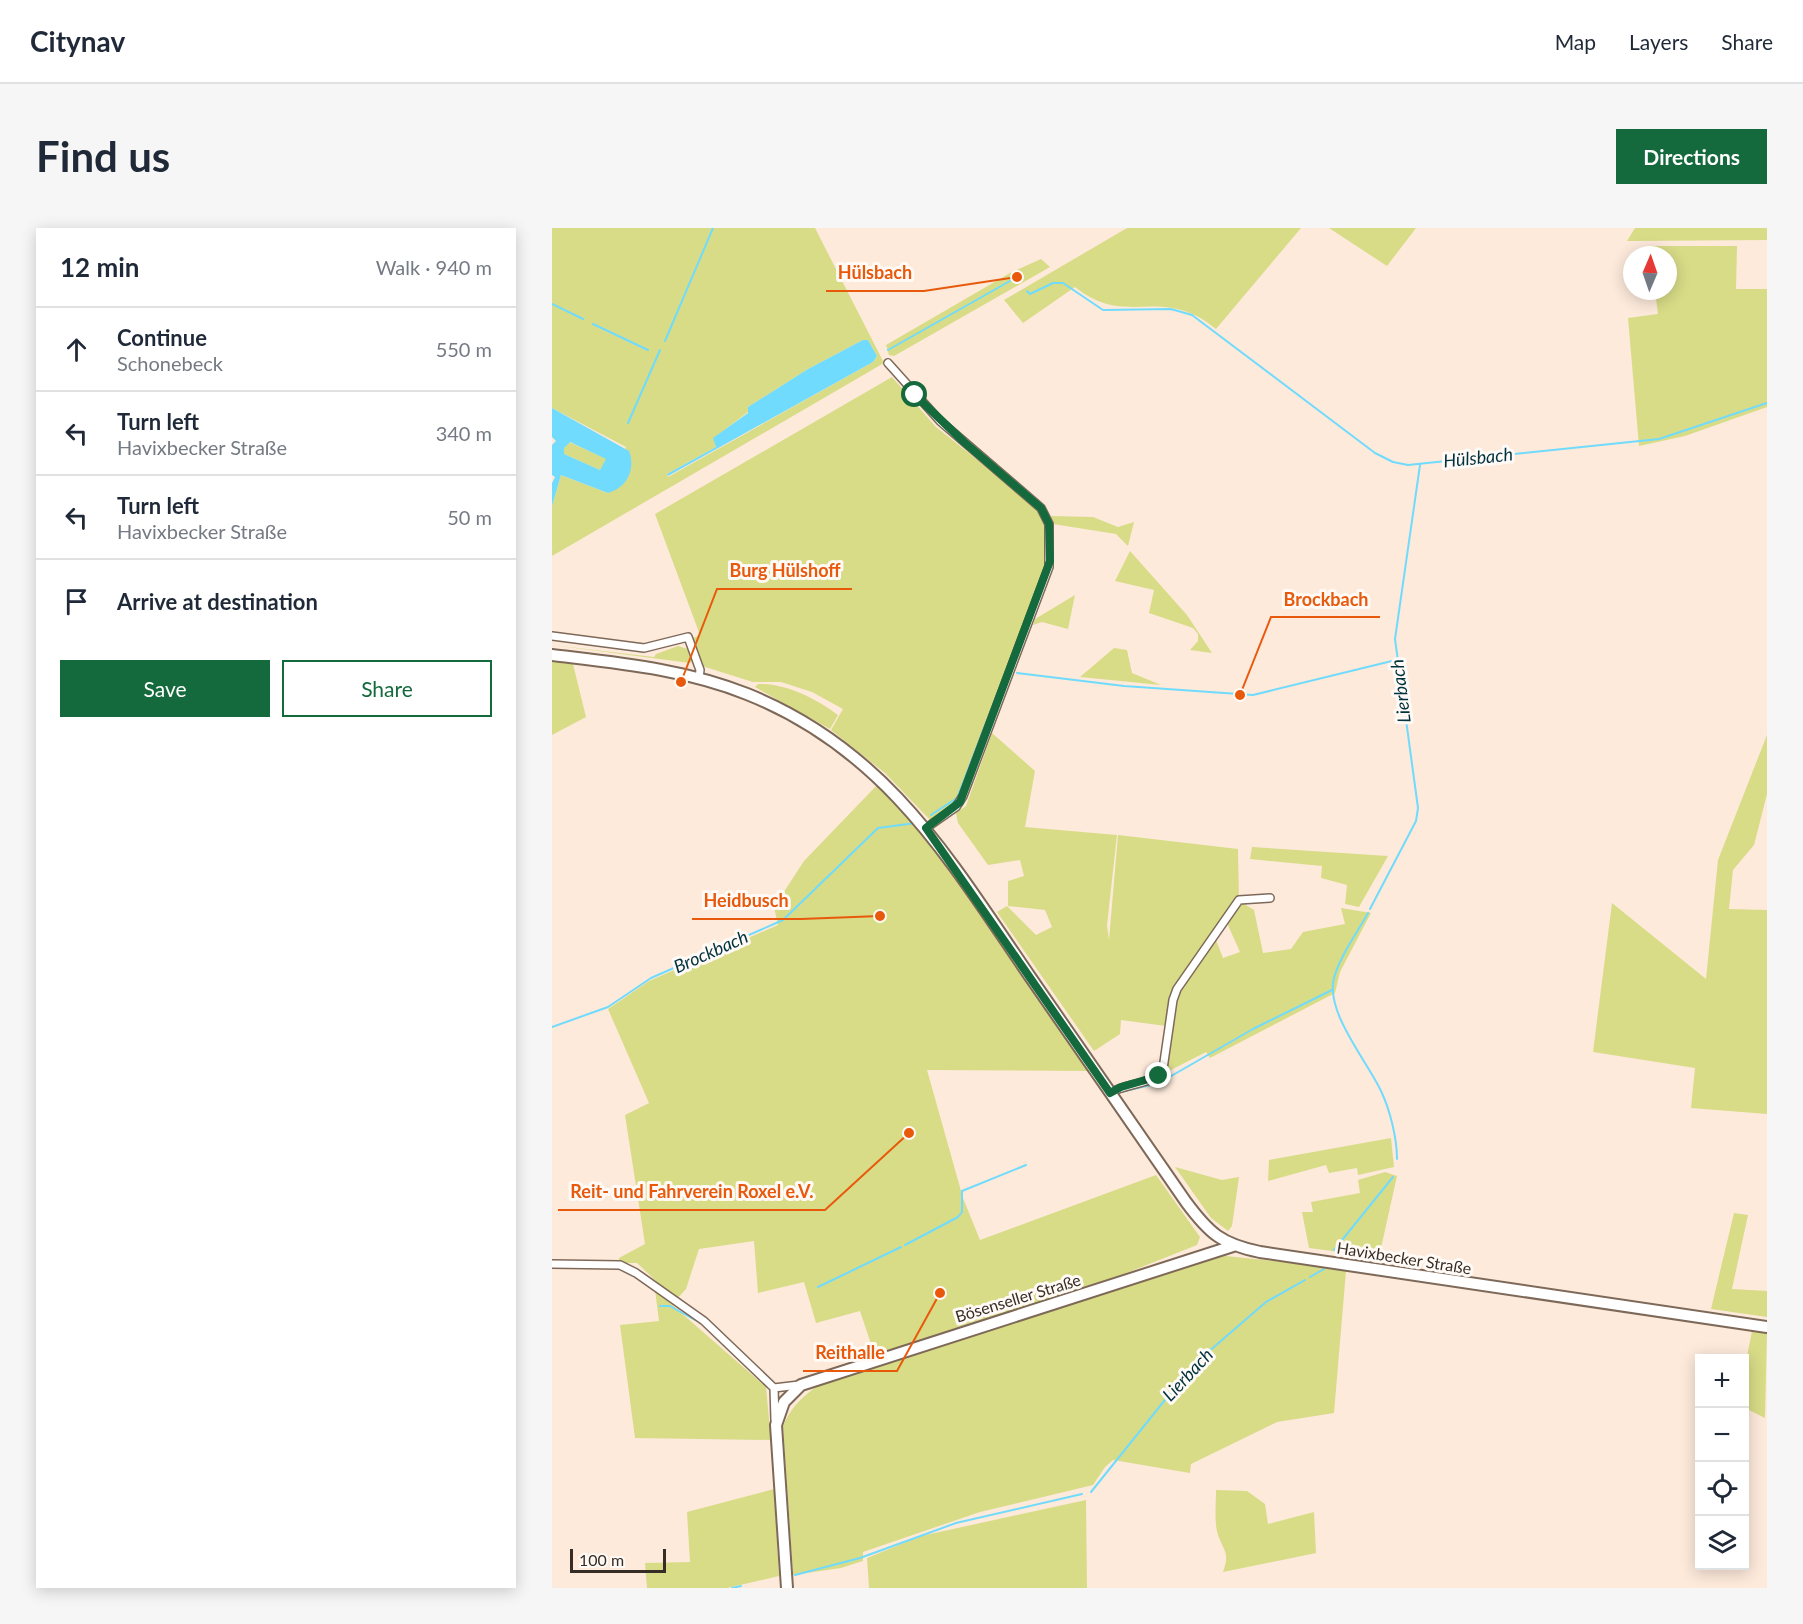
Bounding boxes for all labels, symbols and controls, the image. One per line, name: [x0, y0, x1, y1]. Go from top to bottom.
text: Citynav: [30, 24, 125, 58]
text: Map: [1555, 29, 1596, 54]
text: Layers: [1629, 29, 1688, 54]
text: Share: [1721, 29, 1773, 54]
button: Directions: [1616, 129, 1767, 184]
text: Find us: [36, 131, 170, 181]
north arrow: [1623, 246, 1677, 300]
text: 12 min: [60, 251, 140, 283]
text: Walk · 940 m: [376, 255, 492, 279]
callout: Hülsbach: [826, 255, 924, 291]
text: Hülsbach: [838, 261, 912, 283]
text: Continue: [117, 324, 207, 351]
icon: ahead: [60, 333, 93, 366]
text: 550 m: [436, 337, 492, 361]
text: Schonebeck: [117, 351, 223, 375]
route start: [901, 381, 927, 407]
text: Turn left: [117, 408, 199, 435]
icon: left: [60, 417, 93, 450]
text: 340 m: [436, 421, 492, 445]
text: Havixbecker Straße: [117, 435, 287, 459]
water label: Hülsbach: [1442, 442, 1514, 472]
text: Turn left: [117, 492, 199, 519]
icon: left: [60, 501, 93, 534]
text: 50 m: [447, 505, 492, 529]
text: Havixbecker Straße: [117, 519, 287, 543]
callout: Burg Hülshoff: [717, 553, 852, 589]
text: Burg Hülshoff: [729, 559, 841, 581]
callout: Brockbach: [1271, 581, 1380, 617]
icon: arrive: [60, 585, 93, 618]
text: Arrive at destination: [117, 588, 318, 615]
text: Brockbach: [1284, 588, 1368, 610]
water label: Lierbach: [1385, 658, 1415, 724]
button: Save: [60, 660, 270, 717]
button: Share: [282, 660, 492, 717]
callout: Heidbusch: [692, 883, 801, 919]
text: Heidbusch: [703, 889, 789, 911]
water label: Brockbach: [670, 925, 751, 977]
route end: [1145, 1062, 1171, 1088]
callout: Reit- und Fahrverein Roxel e.V.: [558, 1174, 825, 1210]
text: Reit- und Fahrverein Roxel e.V.: [570, 1180, 814, 1202]
street label: Havixbecker Straße: [1335, 1237, 1473, 1278]
street label: Bösenseller Straße: [953, 1269, 1083, 1326]
callout: Reithalle: [803, 1335, 897, 1371]
text: Reithalle: [815, 1341, 885, 1363]
water label: Lierbach: [1157, 1343, 1217, 1405]
map controls: [1695, 1354, 1749, 1570]
button: +: [1695, 1354, 1749, 1408]
button: −: [1695, 1408, 1749, 1462]
button: locate: [1695, 1462, 1749, 1516]
button: layers: [1695, 1516, 1749, 1570]
scale bar: [570, 1546, 666, 1574]
text: 100 m: [579, 1550, 624, 1569]

